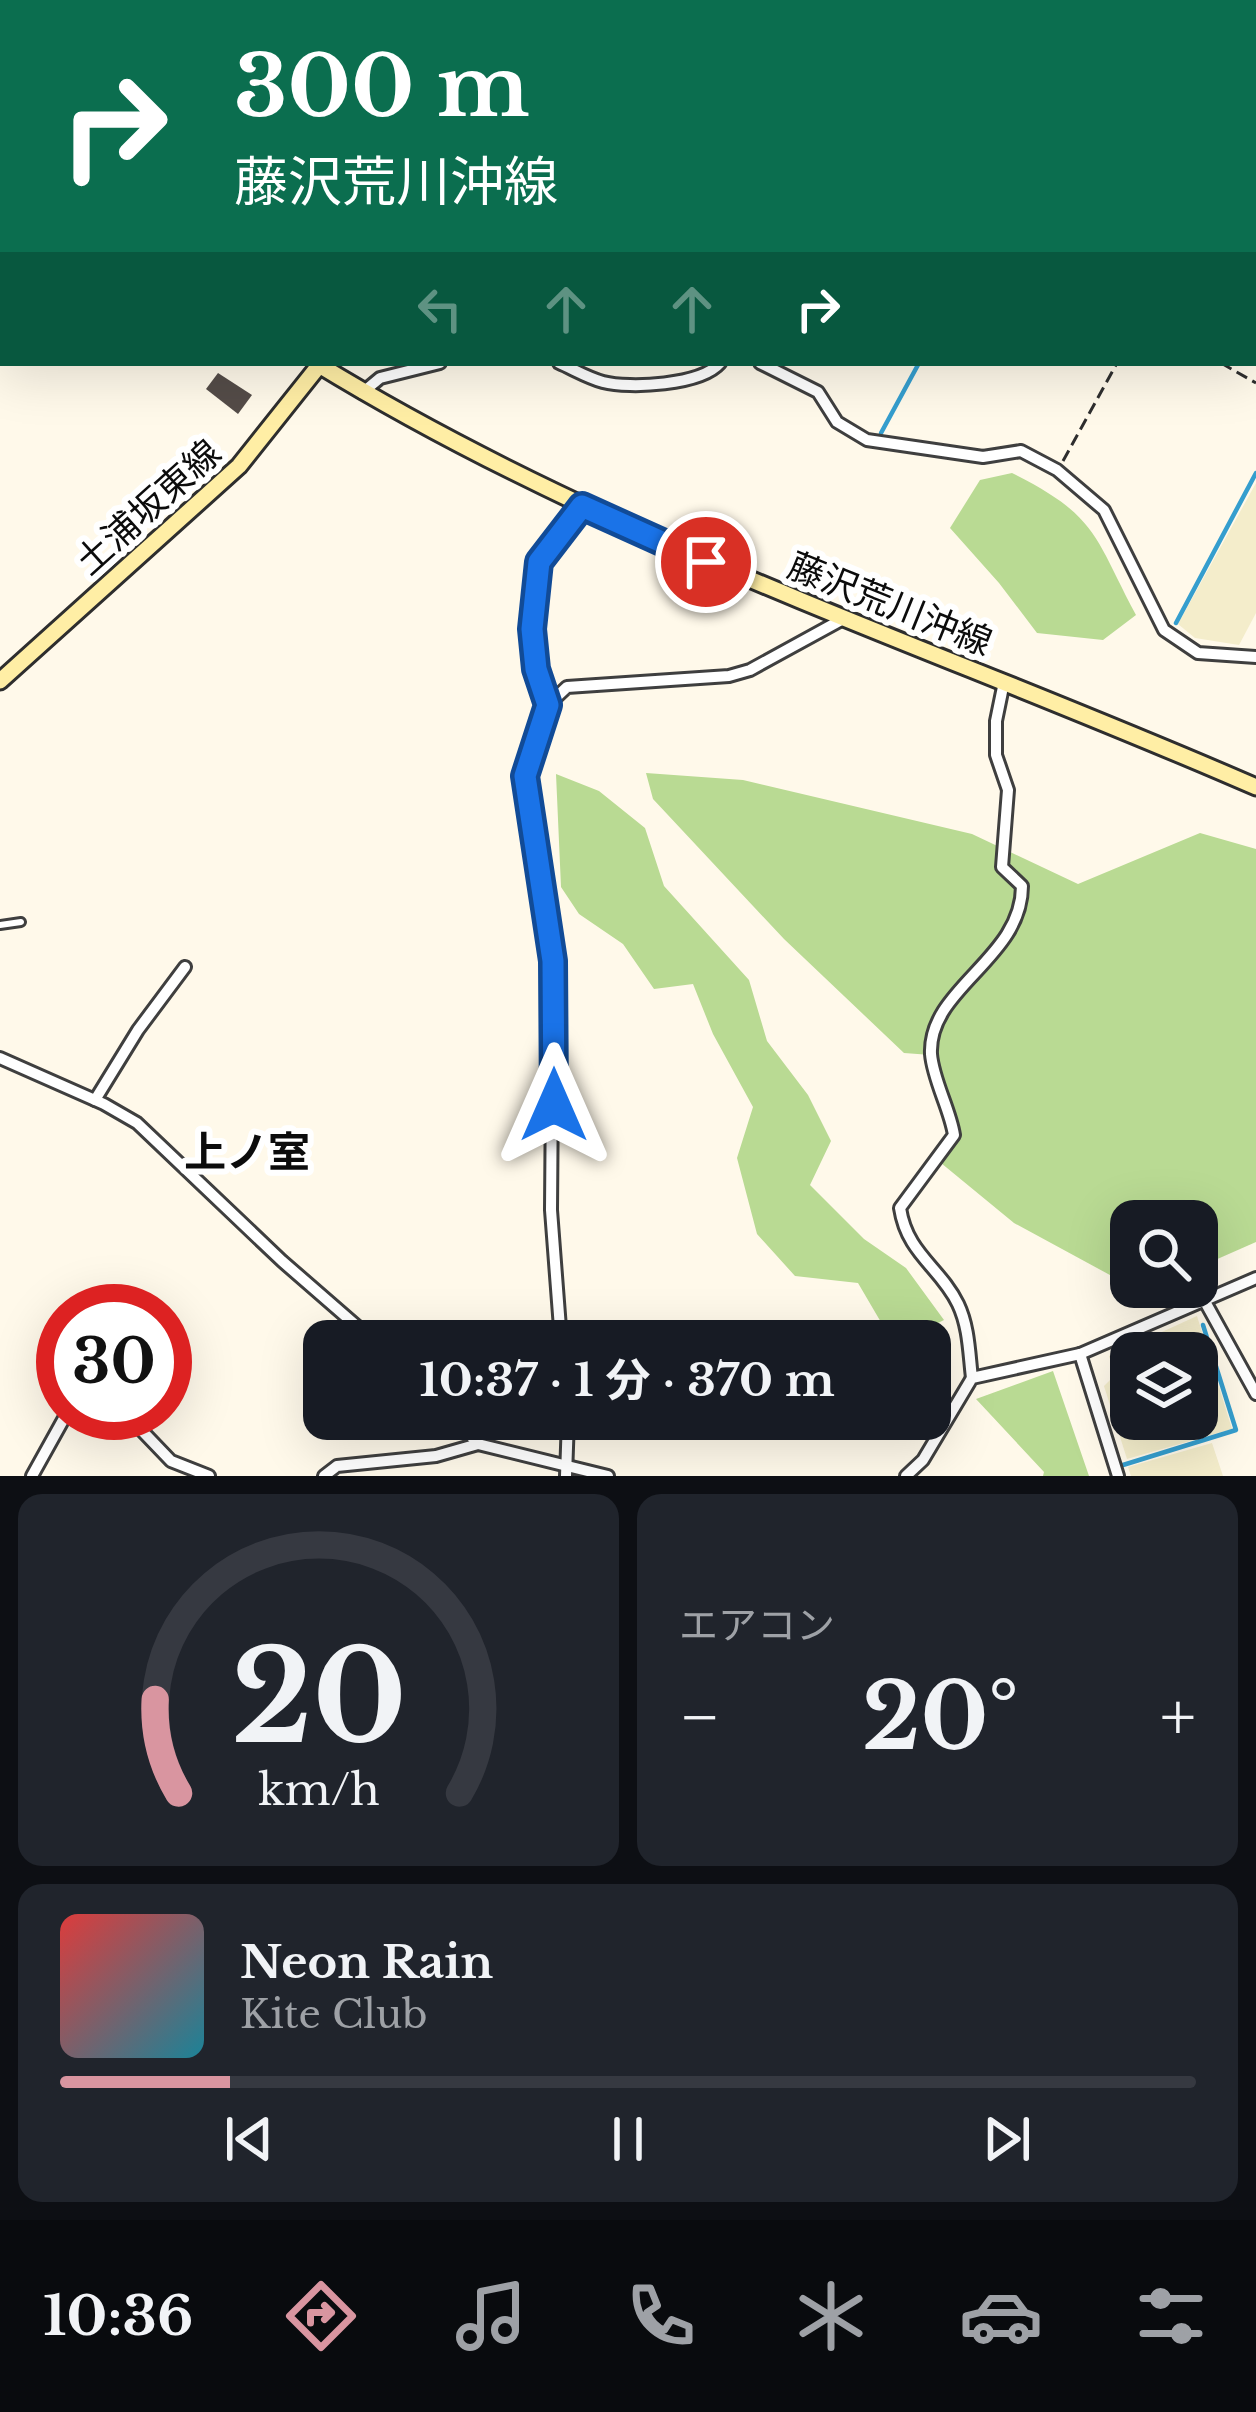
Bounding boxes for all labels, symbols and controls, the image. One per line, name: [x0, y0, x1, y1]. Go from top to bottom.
text: 300 m: [234, 35, 530, 139]
icon: right: [36, 48, 192, 204]
text: 藤沢荒川沖線: [234, 149, 558, 216]
icon: left: [407, 276, 473, 342]
icon: ahead: [533, 276, 599, 342]
icon: ahead: [659, 276, 725, 342]
icon: right: [785, 276, 851, 342]
street label: 土浦坂東線: [66, 430, 230, 584]
pin: [655, 511, 757, 613]
icon: arrive: [673, 529, 739, 595]
street label: 藤沢荒川沖線: [781, 543, 999, 665]
position arrow: [491, 1042, 617, 1168]
district label: 上ノ室: [184, 1126, 310, 1178]
map controls: [1110, 1200, 1218, 1440]
button: search: [1110, 1200, 1218, 1308]
speed limit sign: 30: [36, 1284, 192, 1440]
button: layers: [1110, 1332, 1218, 1440]
text: 10:37 · 1 分 · 370 m: [419, 1352, 835, 1408]
text: エアコン: [679, 1601, 835, 1650]
text: 20: [231, 1621, 406, 1776]
text: 20°: [862, 1662, 1019, 1773]
text: −: [679, 1676, 721, 1758]
text: +: [1160, 1676, 1196, 1758]
text: km/h: [258, 1763, 379, 1817]
text: Neon Rain: [240, 1934, 493, 1990]
text: Kite Club: [240, 1990, 428, 2039]
icon: previous: [216, 2106, 282, 2172]
icon: pause: [595, 2106, 661, 2172]
icon: next: [974, 2106, 1040, 2172]
icon: directions: [279, 2274, 363, 2358]
icon: music: [449, 2274, 533, 2358]
icon: phone: [619, 2274, 703, 2358]
icon: climate: [789, 2274, 873, 2358]
icon: car: [959, 2274, 1043, 2358]
icon: filters: [1129, 2274, 1213, 2358]
text: 10:36: [43, 2283, 193, 2350]

